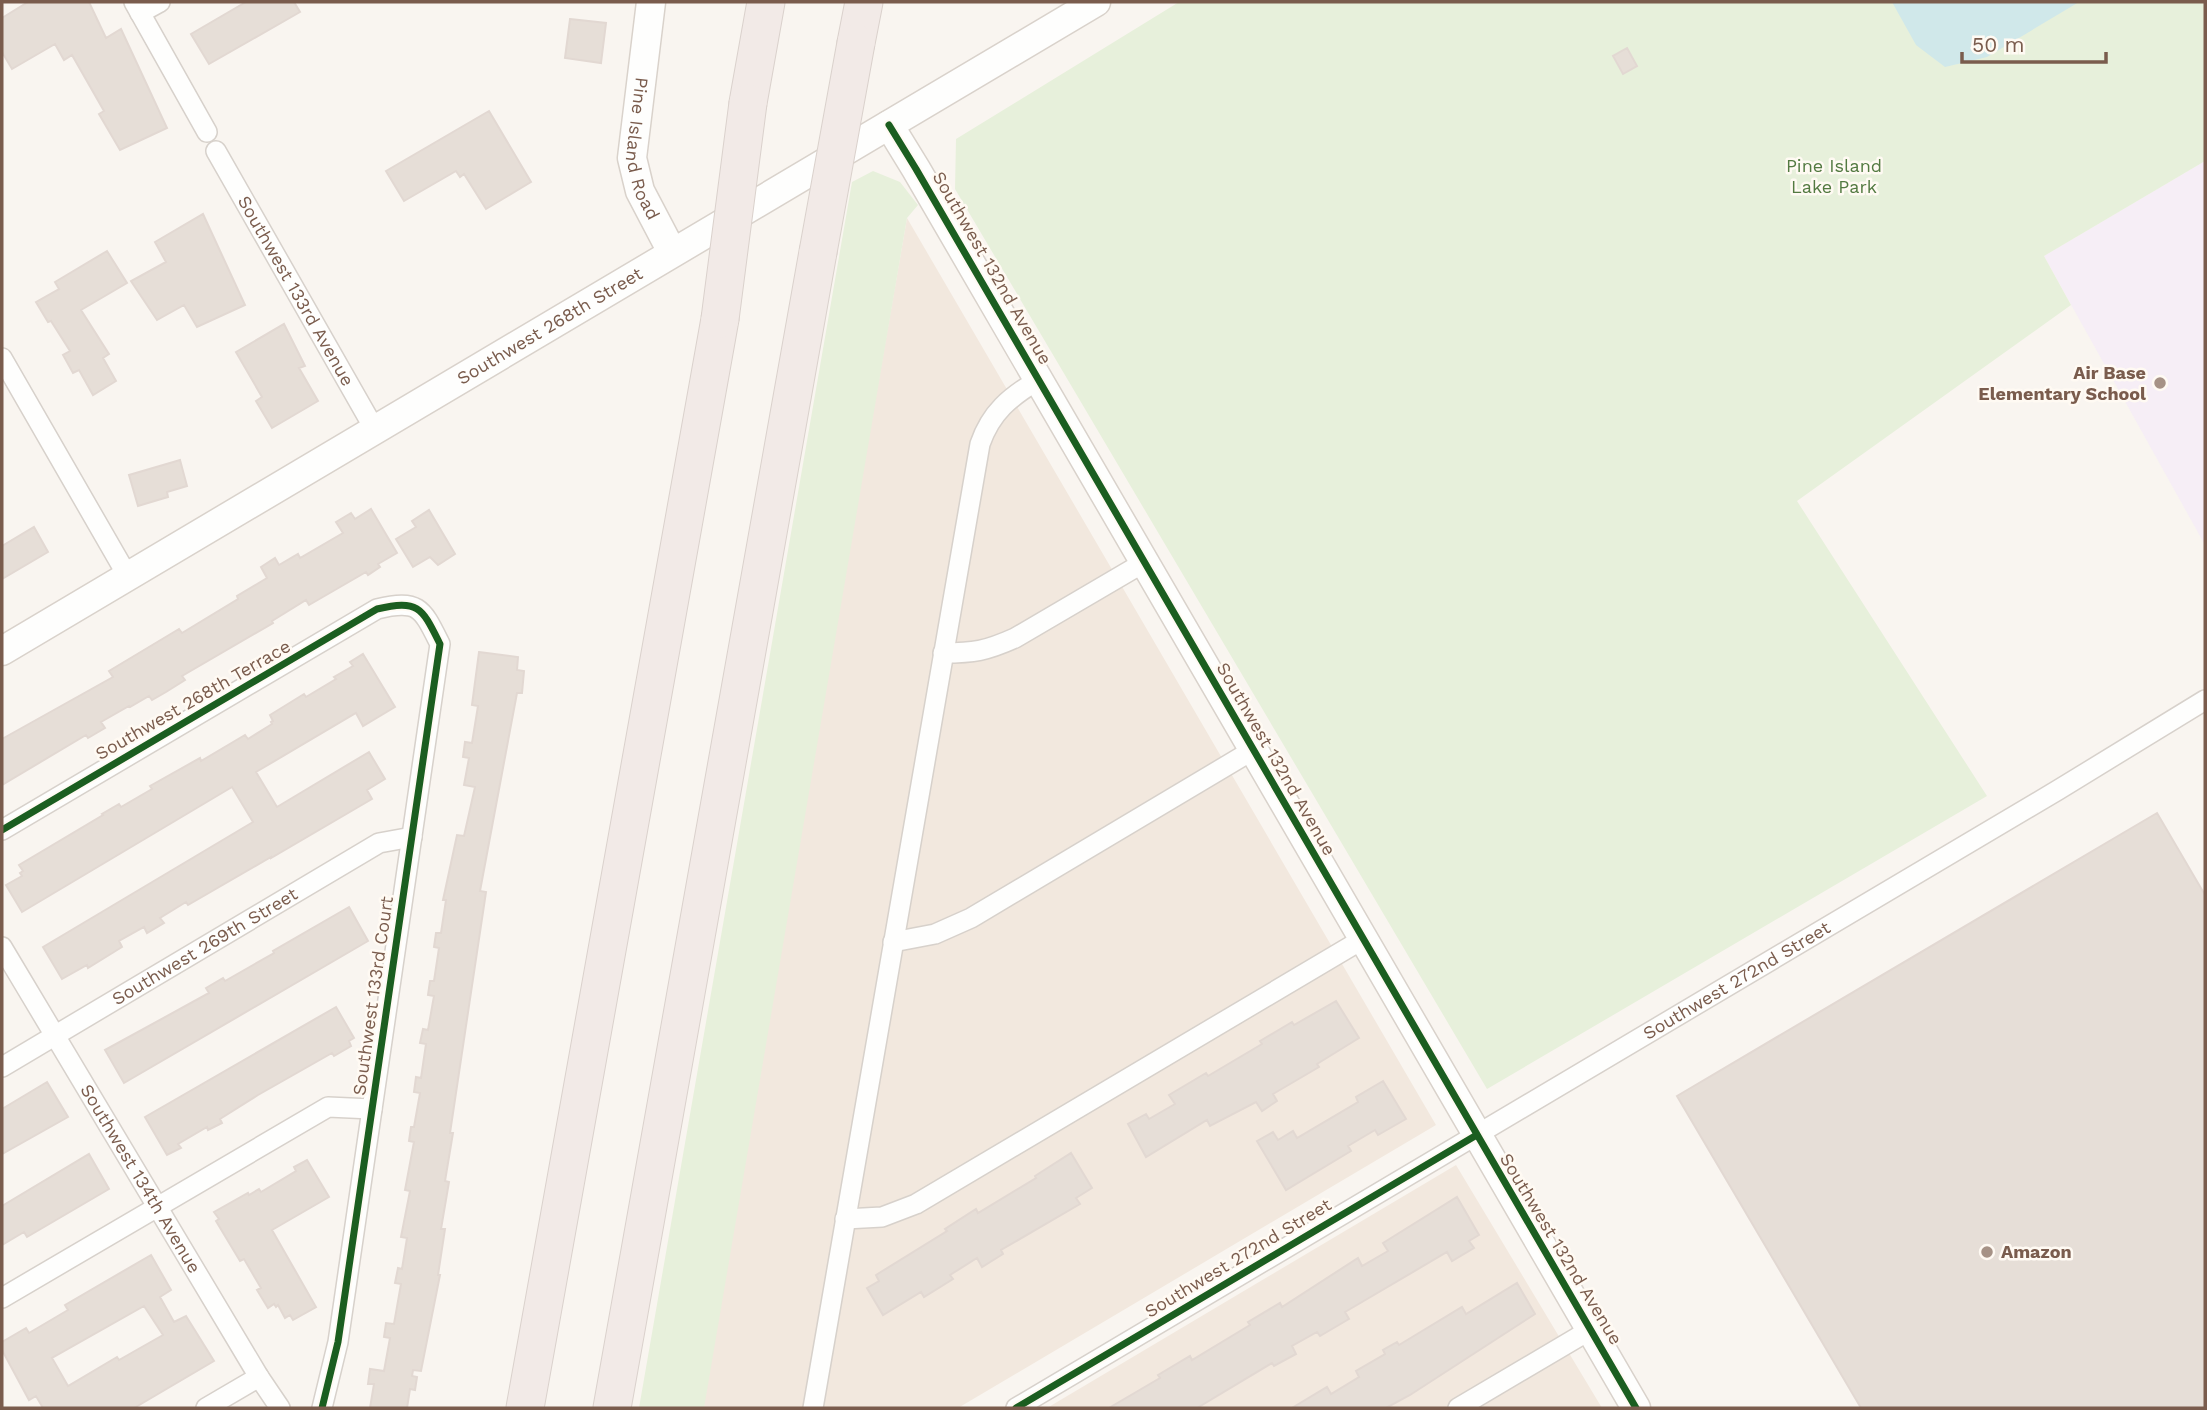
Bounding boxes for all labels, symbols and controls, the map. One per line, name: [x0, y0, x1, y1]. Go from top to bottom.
scale bar: [1962, 21, 2106, 65]
text: 50 m: [1972, 32, 2024, 57]
street label: Pine Island Road: [622, 76, 664, 223]
park label: Pine Island Lake Park: [1786, 155, 1882, 197]
street label: Southwest 132nd Avenue: [928, 167, 1056, 368]
street label: Southwest 133rd Avenue: [234, 192, 359, 389]
street label: Southwest 268th Street: [453, 262, 646, 389]
place label: Air Base Elementary School: [1978, 362, 2146, 404]
marker: Air Base Elementary School: [2152, 375, 2168, 391]
street label: Southwest 268th Terrace: [92, 635, 294, 764]
street label: Southwest 132nd Avenue: [1212, 658, 1340, 859]
street label: Southwest 269th Street: [108, 883, 302, 1009]
street label: Southwest 133rd Court: [348, 894, 397, 1097]
street label: Southwest 272nd Street: [1639, 916, 1834, 1044]
street label: Southwest 134th Avenue: [76, 1080, 205, 1277]
street label: Southwest 132nd Avenue: [1496, 1149, 1627, 1348]
street label: Southwest 272nd Street: [1141, 1193, 1335, 1322]
place label: Amazon: [2001, 1241, 2072, 1262]
marker: Amazon: [1979, 1244, 1995, 1260]

